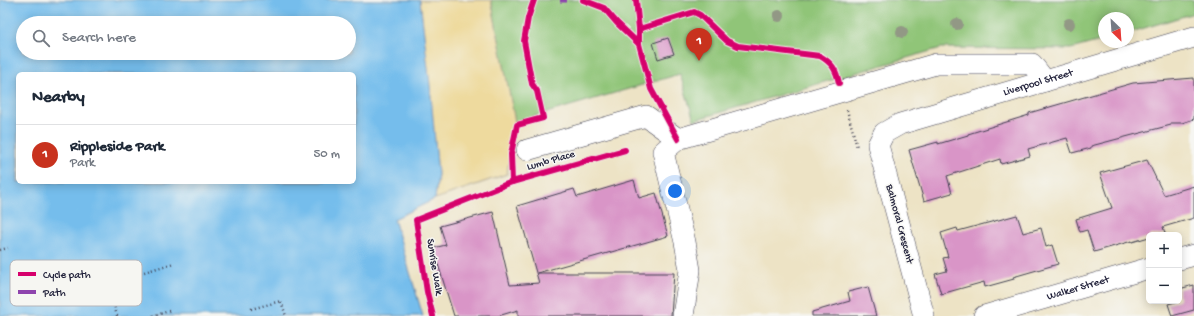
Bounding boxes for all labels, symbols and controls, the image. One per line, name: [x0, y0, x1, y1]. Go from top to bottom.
north arrow: [1098, 12, 1134, 48]
search box: [16, 16, 356, 60]
icon: search: [30, 27, 52, 49]
pin: 1: [686, 28, 712, 61]
text: Search here: [62, 29, 136, 47]
street label: Liverpool Street: [1002, 67, 1076, 99]
text: Nearby: [32, 88, 85, 108]
text: Rippleside Park: [70, 138, 164, 156]
text: 1: [42, 147, 48, 162]
text: 50 m: [313, 147, 340, 162]
street label: Lumb Place: [526, 148, 577, 174]
text: Park: [70, 156, 95, 171]
your location: [665, 181, 685, 201]
street label: Balmoral Crescent: [882, 182, 916, 266]
map controls: [1146, 232, 1182, 304]
button: +: [1146, 232, 1182, 268]
street label: Sunrise Walk: [424, 238, 445, 297]
legend: [10, 260, 142, 306]
button: −: [1146, 268, 1182, 304]
text: Cycle path: [43, 270, 91, 282]
street label: Walker Street: [1046, 273, 1112, 303]
text: Path: [42, 288, 66, 300]

